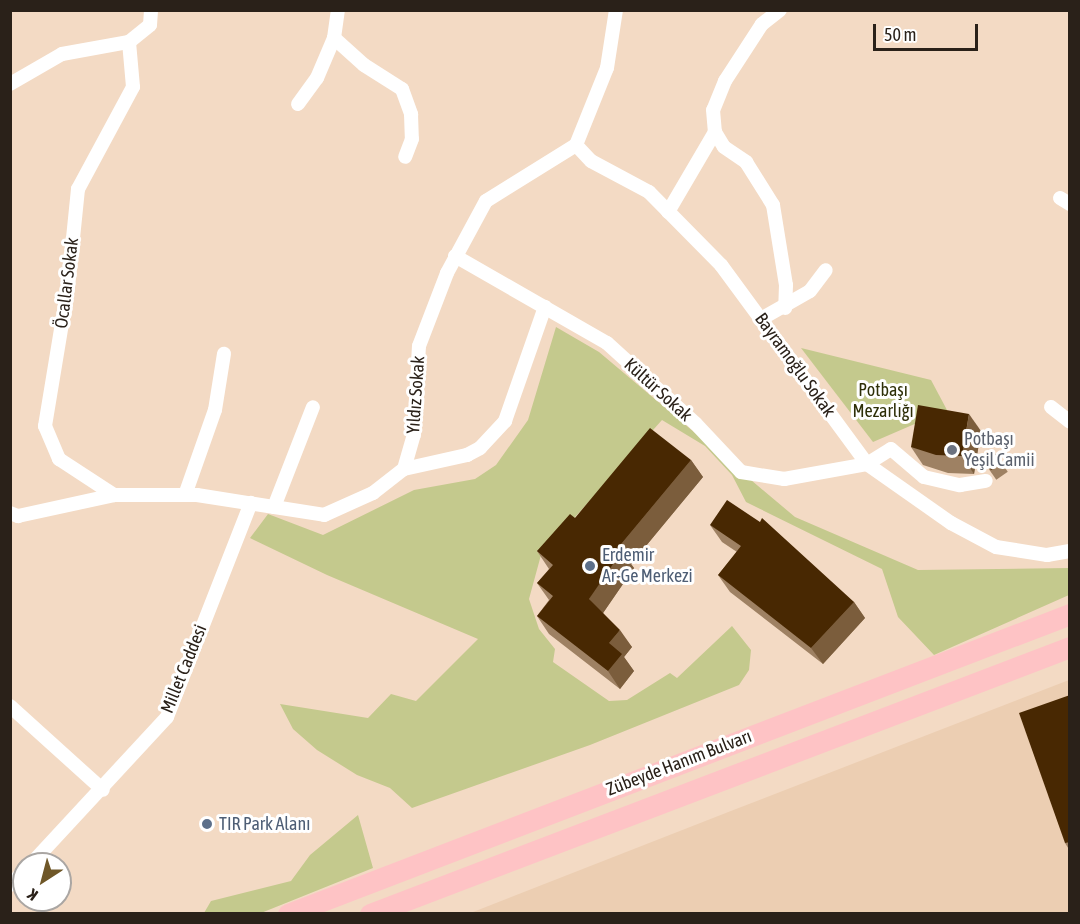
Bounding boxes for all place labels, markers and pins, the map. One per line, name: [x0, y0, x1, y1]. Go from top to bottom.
place label: Potbaşı Yeşil Camii: [964, 429, 1035, 472]
marker: Potbaşı Yeşil Camii: [945, 443, 959, 457]
place label: Erdemir Ar-Ge Merkezi: [602, 545, 693, 588]
marker: Erdemir Ar-Ge Merkezi: [583, 559, 597, 573]
place label: TIR Park Alanı: [219, 813, 310, 835]
marker: TIR Park Alanı: [200, 817, 214, 831]

